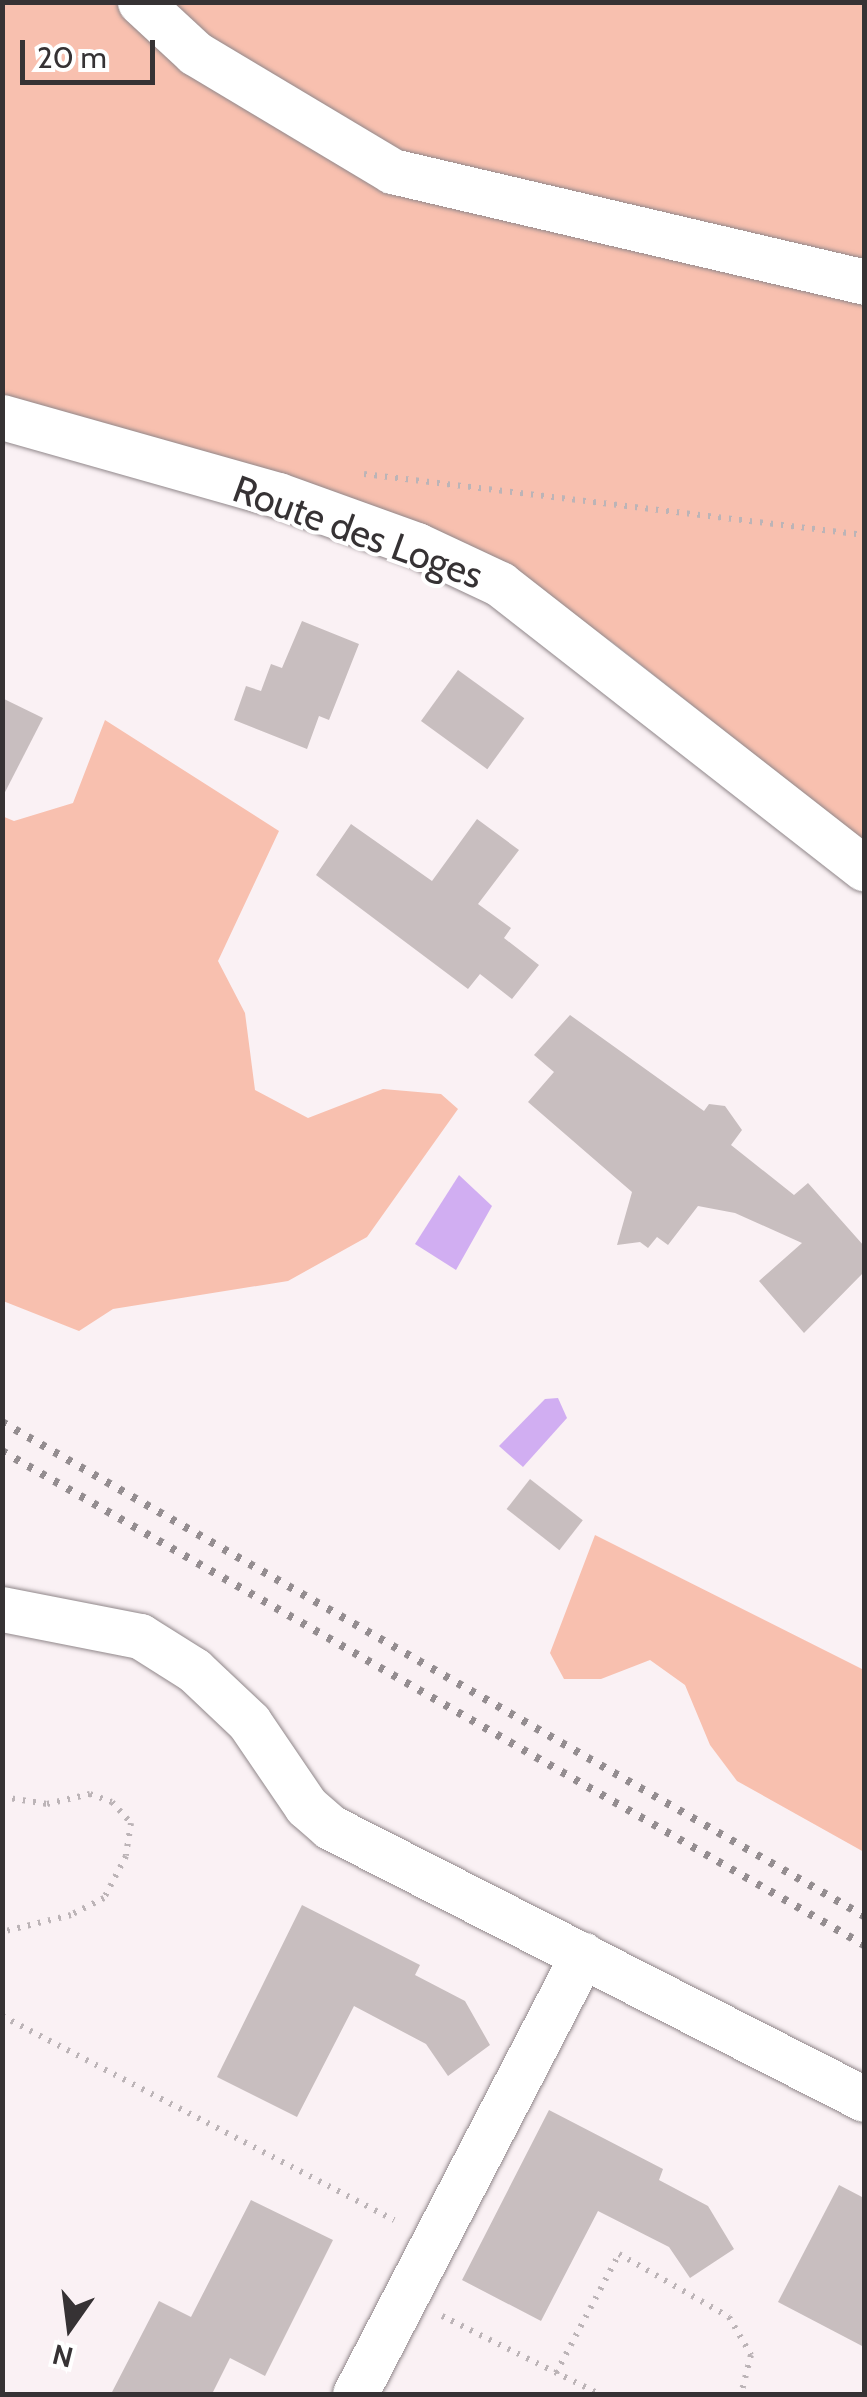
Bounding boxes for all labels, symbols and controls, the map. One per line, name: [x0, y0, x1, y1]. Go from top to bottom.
scale bar: [25, 20, 160, 82]
text: 20 m: [37, 39, 107, 76]
street label: Route des Loges: [227, 466, 489, 598]
north arrow: [20, 2277, 120, 2377]
text: N: [49, 2337, 76, 2375]

